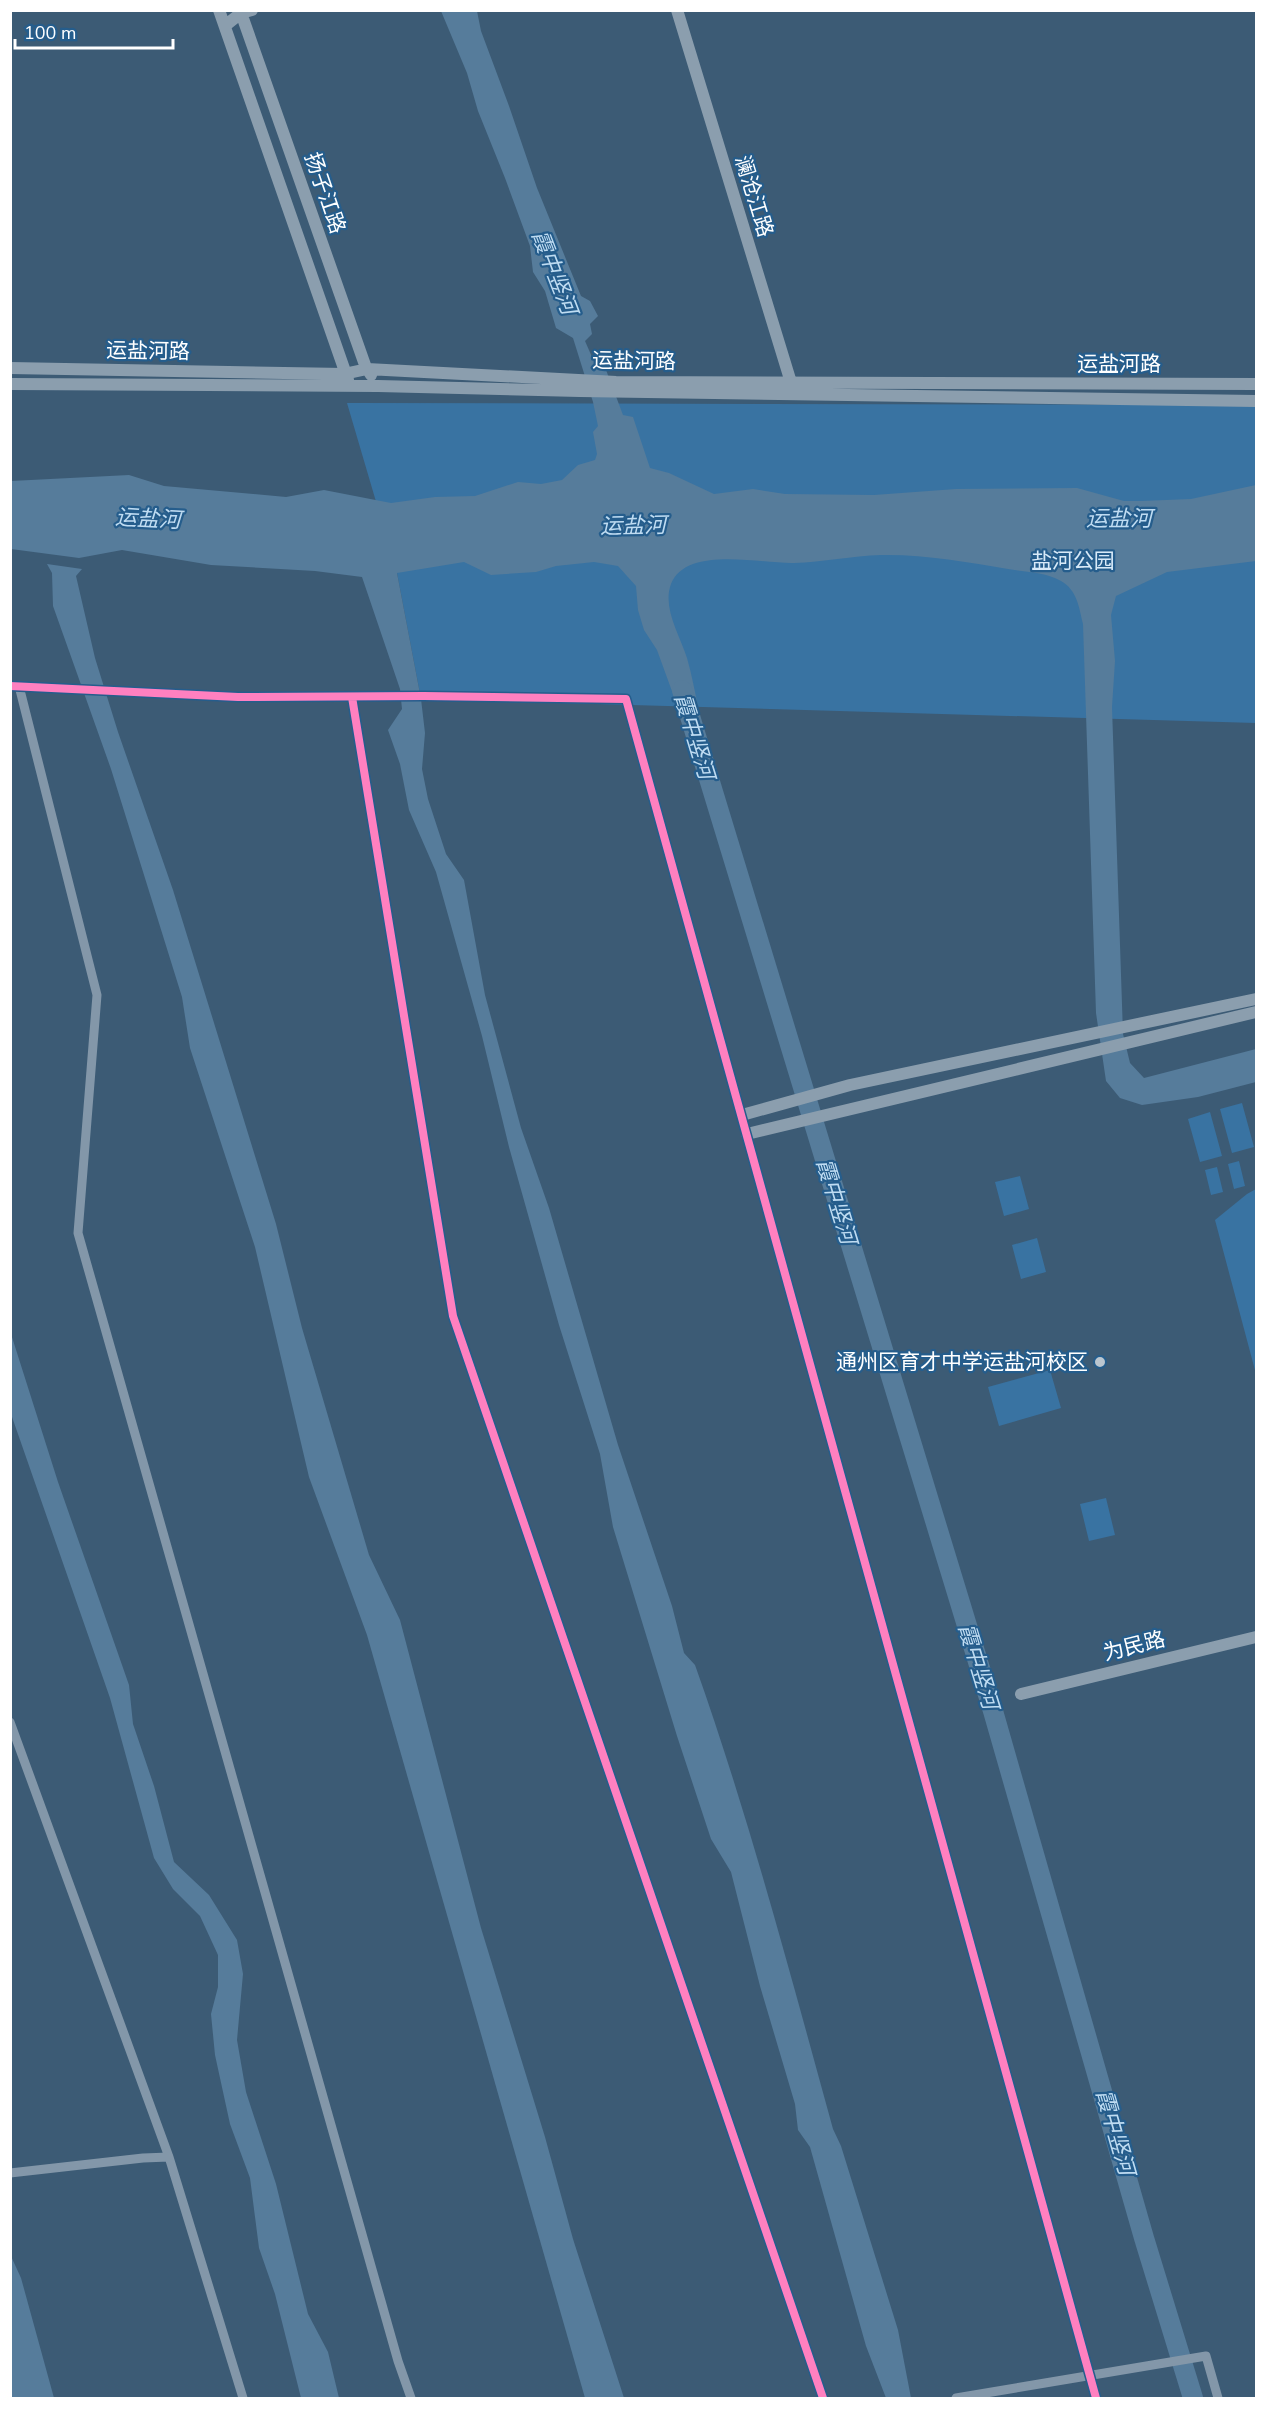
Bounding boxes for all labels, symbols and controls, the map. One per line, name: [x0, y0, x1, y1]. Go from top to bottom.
scale bar: [15, 12, 172, 50]
text: 100 m: [24, 21, 76, 45]
street label: 扬子江路: [298, 149, 352, 237]
street label: 澜沧江路: [728, 152, 780, 240]
water label: 霞中竖河: [524, 226, 585, 323]
street label: 运盐河路: [106, 336, 190, 366]
street label: 运盐河路: [592, 346, 676, 376]
street label: 运盐河路: [1077, 350, 1161, 378]
water label: 运盐河: [114, 502, 186, 536]
water label: 运盐河: [1086, 504, 1156, 534]
water label: 运盐河: [600, 510, 670, 542]
park label: 盐河公园: [1031, 547, 1115, 575]
water label: 霞中竖河: [667, 690, 722, 787]
water label: 霞中竖河: [809, 1155, 864, 1252]
place label: 通州区育才中学运盐河校区: [836, 1348, 1088, 1376]
marker: 通州区育才中学运盐河校区: [1093, 1355, 1107, 1369]
water label: 霞中竖河: [951, 1620, 1006, 1717]
street label: 为民路: [1100, 1625, 1168, 1667]
water label: 霞中竖河: [1088, 2086, 1143, 2183]

